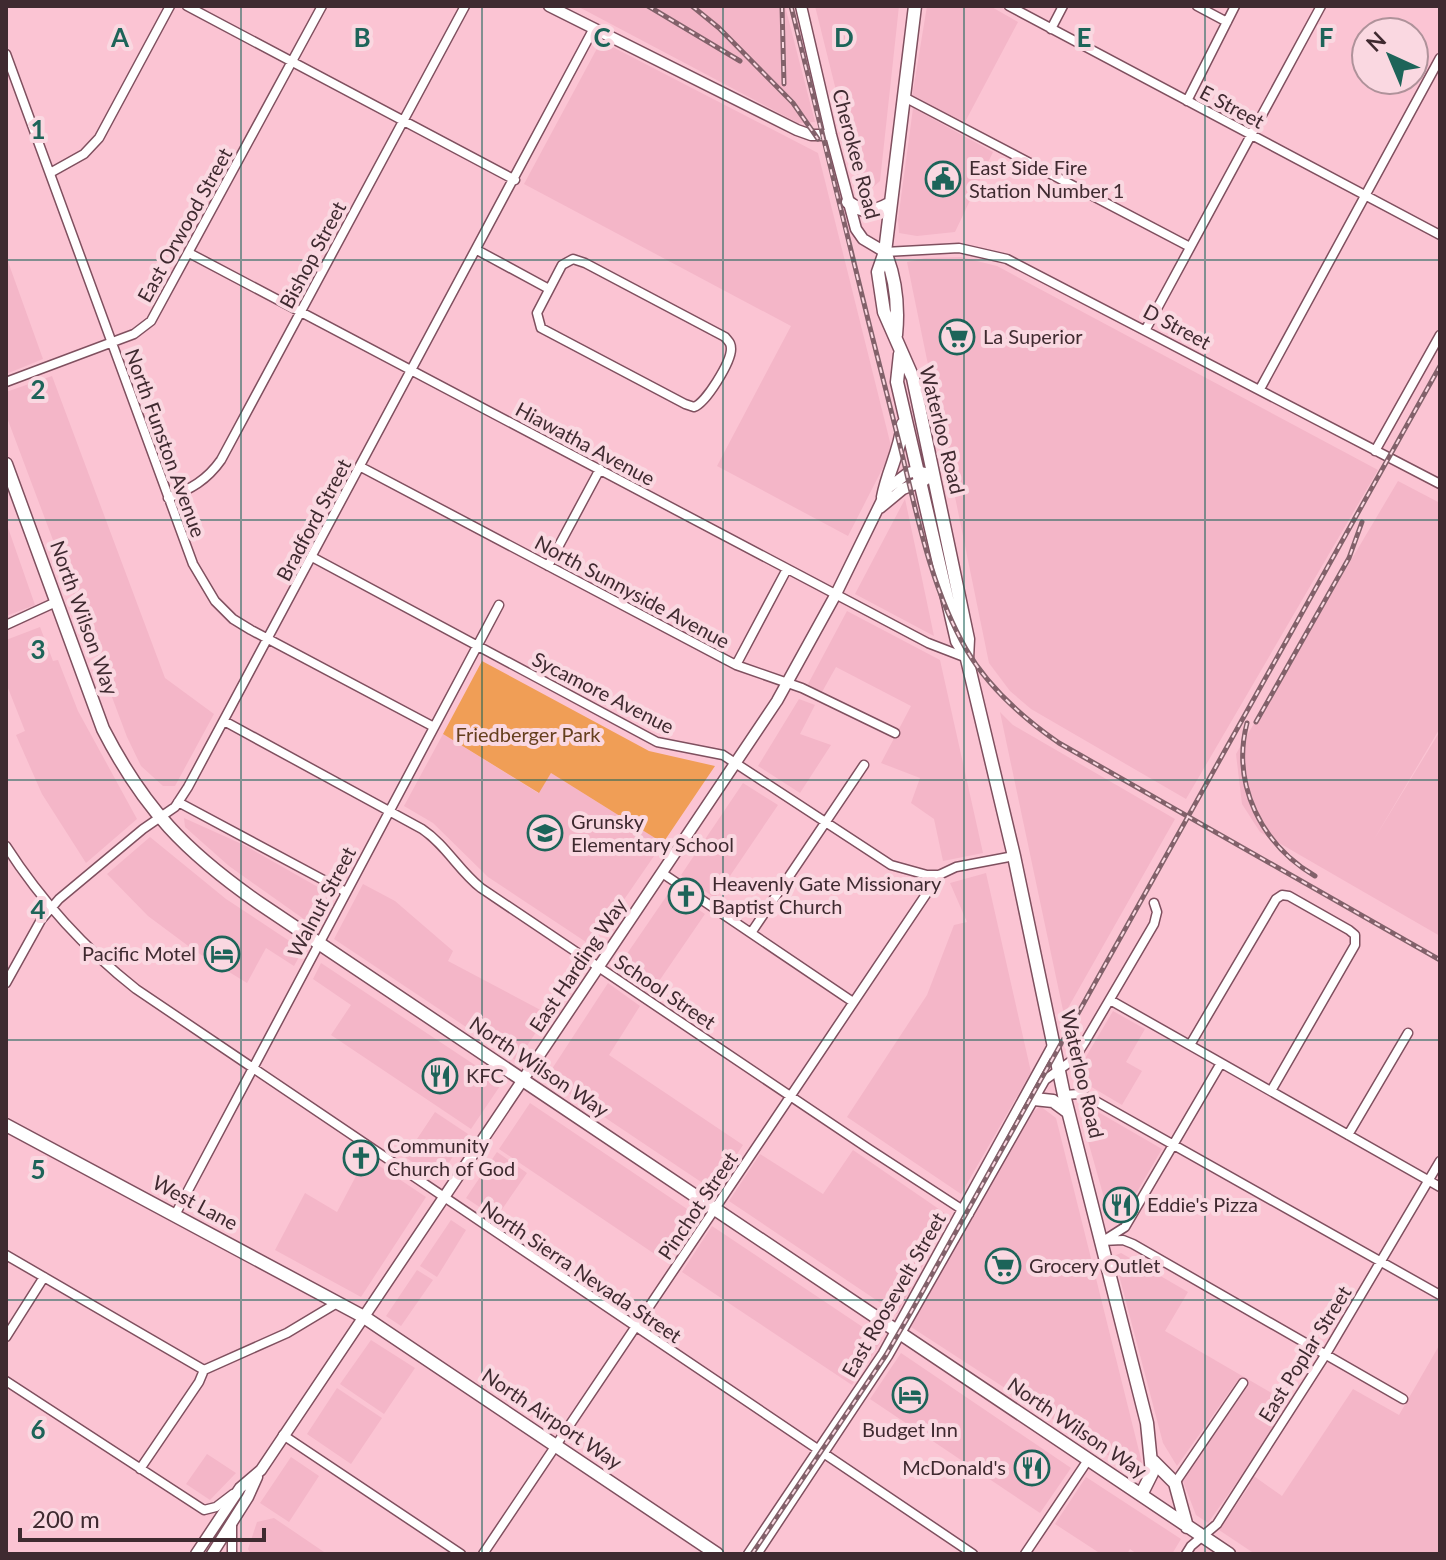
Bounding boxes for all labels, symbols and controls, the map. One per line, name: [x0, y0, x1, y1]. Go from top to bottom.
north arrow: [1350, 16, 1430, 96]
text: A: [110, 21, 130, 53]
text: B: [353, 21, 371, 53]
text: C: [593, 21, 611, 53]
text: D: [834, 21, 854, 53]
text: E: [1077, 21, 1091, 53]
text: F: [1319, 21, 1333, 53]
text: N: [1360, 26, 1391, 57]
street label: E Street: [1196, 79, 1269, 133]
street label: Cherokee Road: [828, 86, 886, 221]
text: 1: [30, 113, 46, 145]
street label: East Orwood Street: [132, 143, 236, 306]
place label: East Side Fire Station Number 1: [969, 155, 1124, 202]
public building icon: East Side Fire Station Number 1: [924, 160, 962, 198]
street label: Bishop Street: [274, 197, 350, 312]
street label: D Street: [1140, 298, 1215, 354]
supermarket icon: La Superior: [938, 318, 976, 356]
place label: La Superior: [983, 324, 1083, 348]
street label: North Funston Avenue: [121, 345, 211, 540]
street label: Waterloo Road: [915, 363, 970, 496]
text: 2: [30, 373, 46, 405]
street label: Hiawatha Avenue: [512, 396, 659, 490]
street label: Bradford Street: [271, 454, 355, 585]
street label: North Sunnyside Avenue: [531, 530, 734, 653]
street label: North Wilson Way: [46, 537, 124, 699]
text: 3: [30, 633, 46, 665]
street label: Sycamore Avenue: [529, 646, 678, 738]
park label: Friedberger Park: [456, 722, 601, 746]
place label: Grunsky Elementary School: [571, 809, 734, 856]
school or university icon: Grunsky Elementary School: [526, 814, 564, 852]
street label: Walnut Street: [282, 842, 360, 961]
place label: Heavenly Gate Missionary Baptist Church: [712, 871, 942, 918]
church icon: Heavenly Gate Missionary Baptist Church: [667, 877, 705, 915]
street label: East Harding Way: [524, 892, 631, 1036]
text: 4: [30, 893, 46, 925]
hotel icon: Pacific Motel: [203, 935, 241, 973]
place label: Pacific Motel: [82, 941, 196, 965]
street label: School Street: [610, 949, 721, 1034]
street label: Waterloo Road: [1057, 1007, 1109, 1140]
street label: North Wilson Way: [465, 1011, 614, 1122]
restaurant icon: KFC: [421, 1057, 459, 1095]
place label: KFC: [466, 1063, 504, 1087]
place label: Community Church of God: [387, 1133, 515, 1180]
church icon: Community Church of God: [342, 1139, 380, 1177]
street label: Pinchot Street: [652, 1147, 742, 1264]
text: 5: [30, 1153, 46, 1185]
street label: West Lane: [149, 1170, 242, 1235]
restaurant icon: Eddie's Pizza: [1102, 1186, 1140, 1224]
place label: Eddie's Pizza: [1147, 1192, 1258, 1216]
street label: North Sierra Nevada Street: [477, 1195, 686, 1347]
street label: East Roosevelt Street: [836, 1208, 950, 1381]
supermarket icon: Grocery Outlet: [984, 1247, 1022, 1285]
place label: Grocery Outlet: [1029, 1253, 1160, 1277]
street label: East Poplar Street: [1253, 1281, 1356, 1426]
street label: North Airport Way: [478, 1363, 628, 1474]
street label: North Wilson Way: [1003, 1372, 1152, 1483]
hotel icon: Budget Inn: [891, 1376, 929, 1414]
text: 6: [30, 1413, 46, 1445]
place label: Budget Inn: [862, 1417, 958, 1441]
restaurant icon: McDonald's: [1013, 1449, 1051, 1487]
place label: McDonald's: [902, 1455, 1006, 1479]
scale bar: [20, 1492, 264, 1542]
text: 200 m: [32, 1504, 100, 1533]

